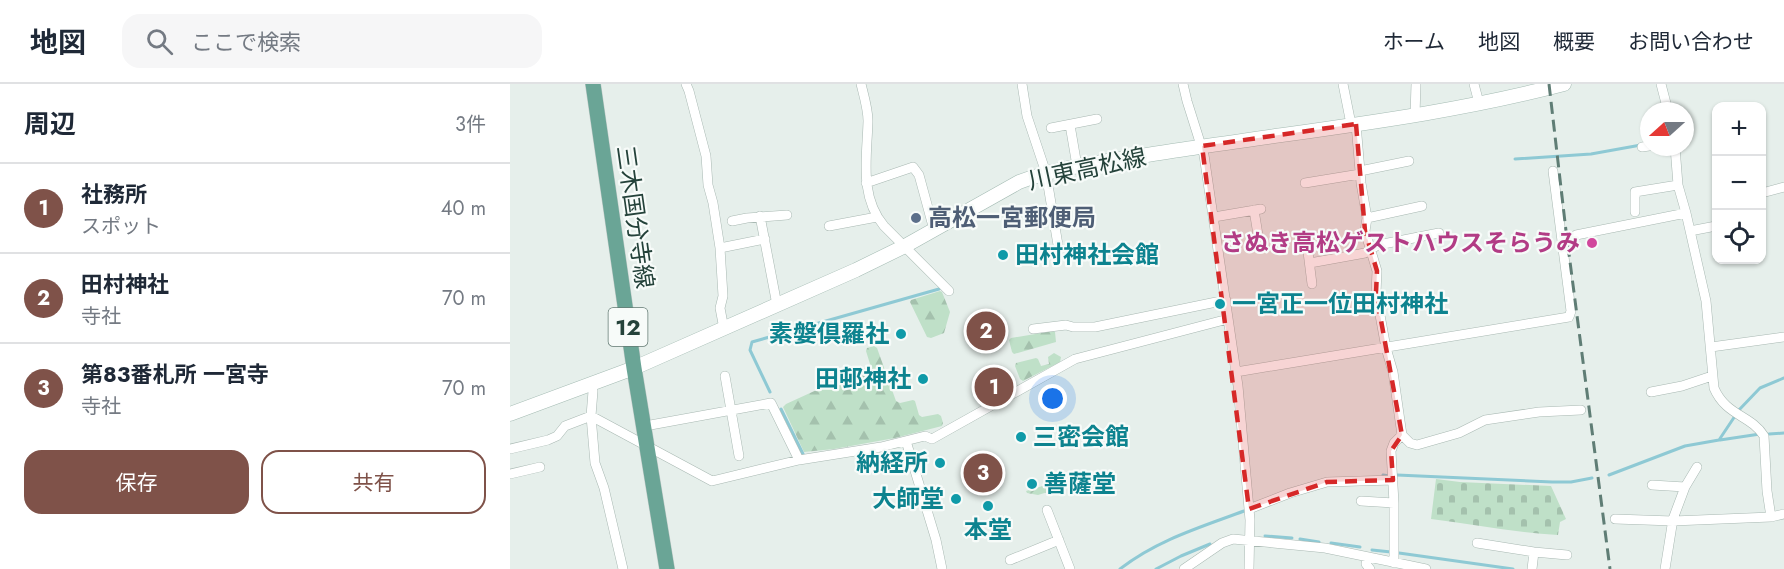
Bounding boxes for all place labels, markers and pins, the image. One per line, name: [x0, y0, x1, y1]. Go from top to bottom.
place label: 高松一宮郵便局: [928, 200, 1096, 235]
marker: 高松一宮郵便局: [909, 211, 923, 225]
place label: さぬき高松ゲストハウスそらうみ: [1220, 225, 1580, 260]
marker: さぬき高松ゲストハウスそらうみ: [1585, 236, 1599, 250]
place label: 田村神社会館: [1015, 237, 1159, 272]
marker: 田村神社会館: [996, 248, 1010, 262]
place label: 一宮正一位田村神社: [1232, 286, 1448, 321]
marker: 一宮正一位田村神社: [1213, 297, 1227, 311]
pin: 2: [966, 308, 1006, 354]
place label: 素媻倶羅社: [769, 316, 889, 351]
marker: 素媻倶羅社: [894, 327, 908, 341]
place label: 田邨神社: [815, 361, 911, 396]
pin: 1: [974, 364, 1014, 410]
marker: 田邨神社: [916, 372, 930, 386]
place label: 三密会館: [1033, 419, 1129, 454]
marker: 三密会館: [1014, 430, 1028, 444]
place label: 納経所: [856, 445, 928, 480]
pin: 3: [964, 450, 1002, 496]
marker: 納経所: [933, 456, 947, 470]
place label: 善薩堂: [1044, 466, 1116, 501]
marker: 善薩堂: [1025, 477, 1039, 491]
place label: 大師堂: [872, 481, 944, 516]
marker: 大師堂: [949, 492, 963, 506]
marker: 本堂: [981, 499, 995, 513]
place label: 本堂: [964, 512, 1012, 547]

